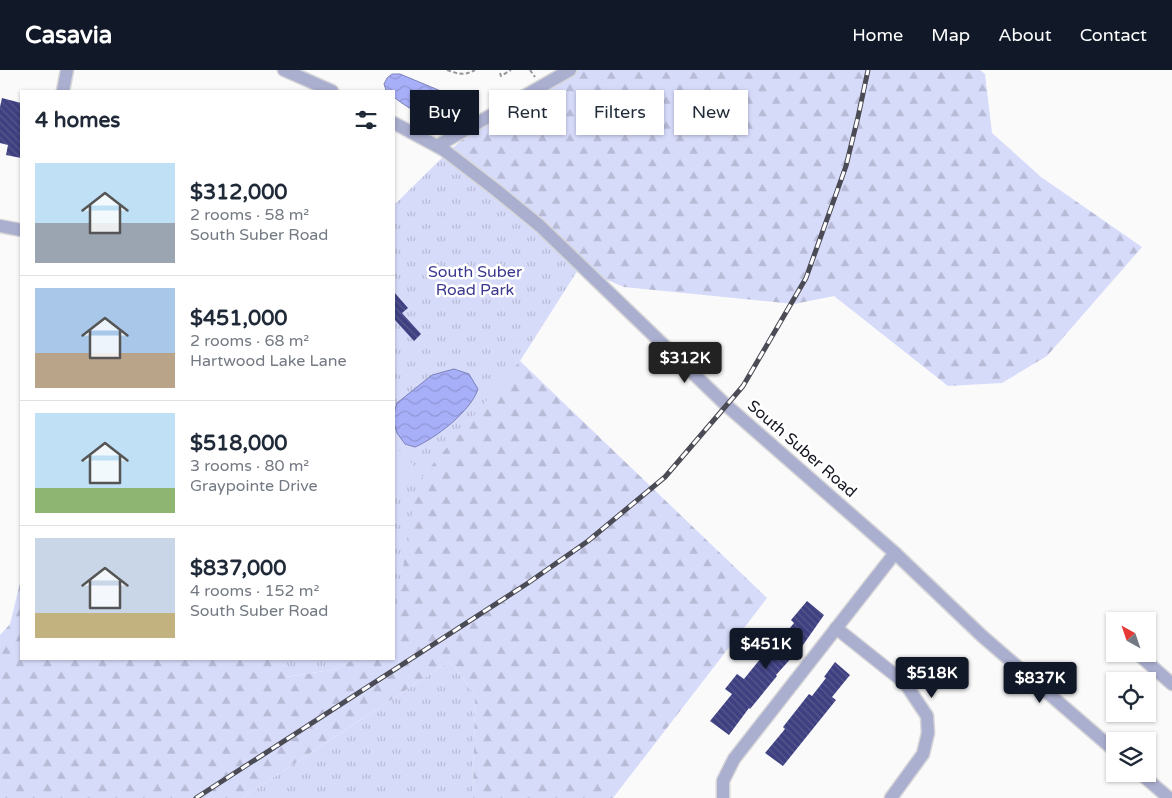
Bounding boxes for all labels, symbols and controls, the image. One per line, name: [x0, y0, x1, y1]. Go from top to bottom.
text: Casavia: [25, 21, 112, 50]
text: Home: [852, 24, 903, 46]
text: Map: [931, 24, 970, 46]
text: About: [998, 24, 1052, 46]
text: Contact: [1080, 24, 1147, 46]
chip: Buy: [410, 90, 479, 135]
chip: Rent: [489, 90, 566, 135]
chip: Filters: [576, 90, 664, 135]
chip: New: [674, 90, 748, 135]
icon: filters: [352, 106, 380, 134]
text: 4 homes: [35, 108, 120, 133]
text: $312,000: [190, 180, 288, 205]
icon: home: [75, 183, 135, 243]
text: 2 rooms · 58 m²: [190, 205, 309, 225]
text: South Suber Road: [190, 225, 328, 245]
park label: South Suber Road Park: [428, 262, 523, 300]
text: $451,000: [190, 306, 288, 331]
icon: home: [75, 308, 135, 368]
text: 2 rooms · 68 m²: [190, 331, 309, 351]
pin: $312K: [650, 342, 720, 384]
text: $312K: [660, 348, 710, 368]
text: Hartwood Lake Lane: [190, 351, 347, 371]
street label: South Suber Road: [743, 396, 861, 502]
text: $518,000: [190, 431, 288, 456]
icon: home: [75, 433, 135, 493]
text: 3 rooms · 80 m²: [190, 456, 309, 476]
text: Graypointe Drive: [190, 476, 318, 496]
text: $837,000: [190, 556, 286, 581]
icon: home: [75, 558, 135, 618]
text: 4 rooms · 152 m²: [190, 581, 319, 601]
text: South Suber Road: [190, 601, 328, 621]
north arrow: [1106, 612, 1156, 662]
map controls: [1106, 612, 1156, 782]
pin: $451K: [731, 628, 801, 670]
text: $451K: [741, 634, 791, 654]
pin: $518K: [897, 656, 967, 699]
pin: $837K: [1005, 662, 1075, 704]
text: $518K: [907, 663, 957, 683]
text: $837K: [1015, 668, 1065, 688]
button: locate: [1106, 672, 1156, 722]
button: layers: [1106, 732, 1156, 782]

